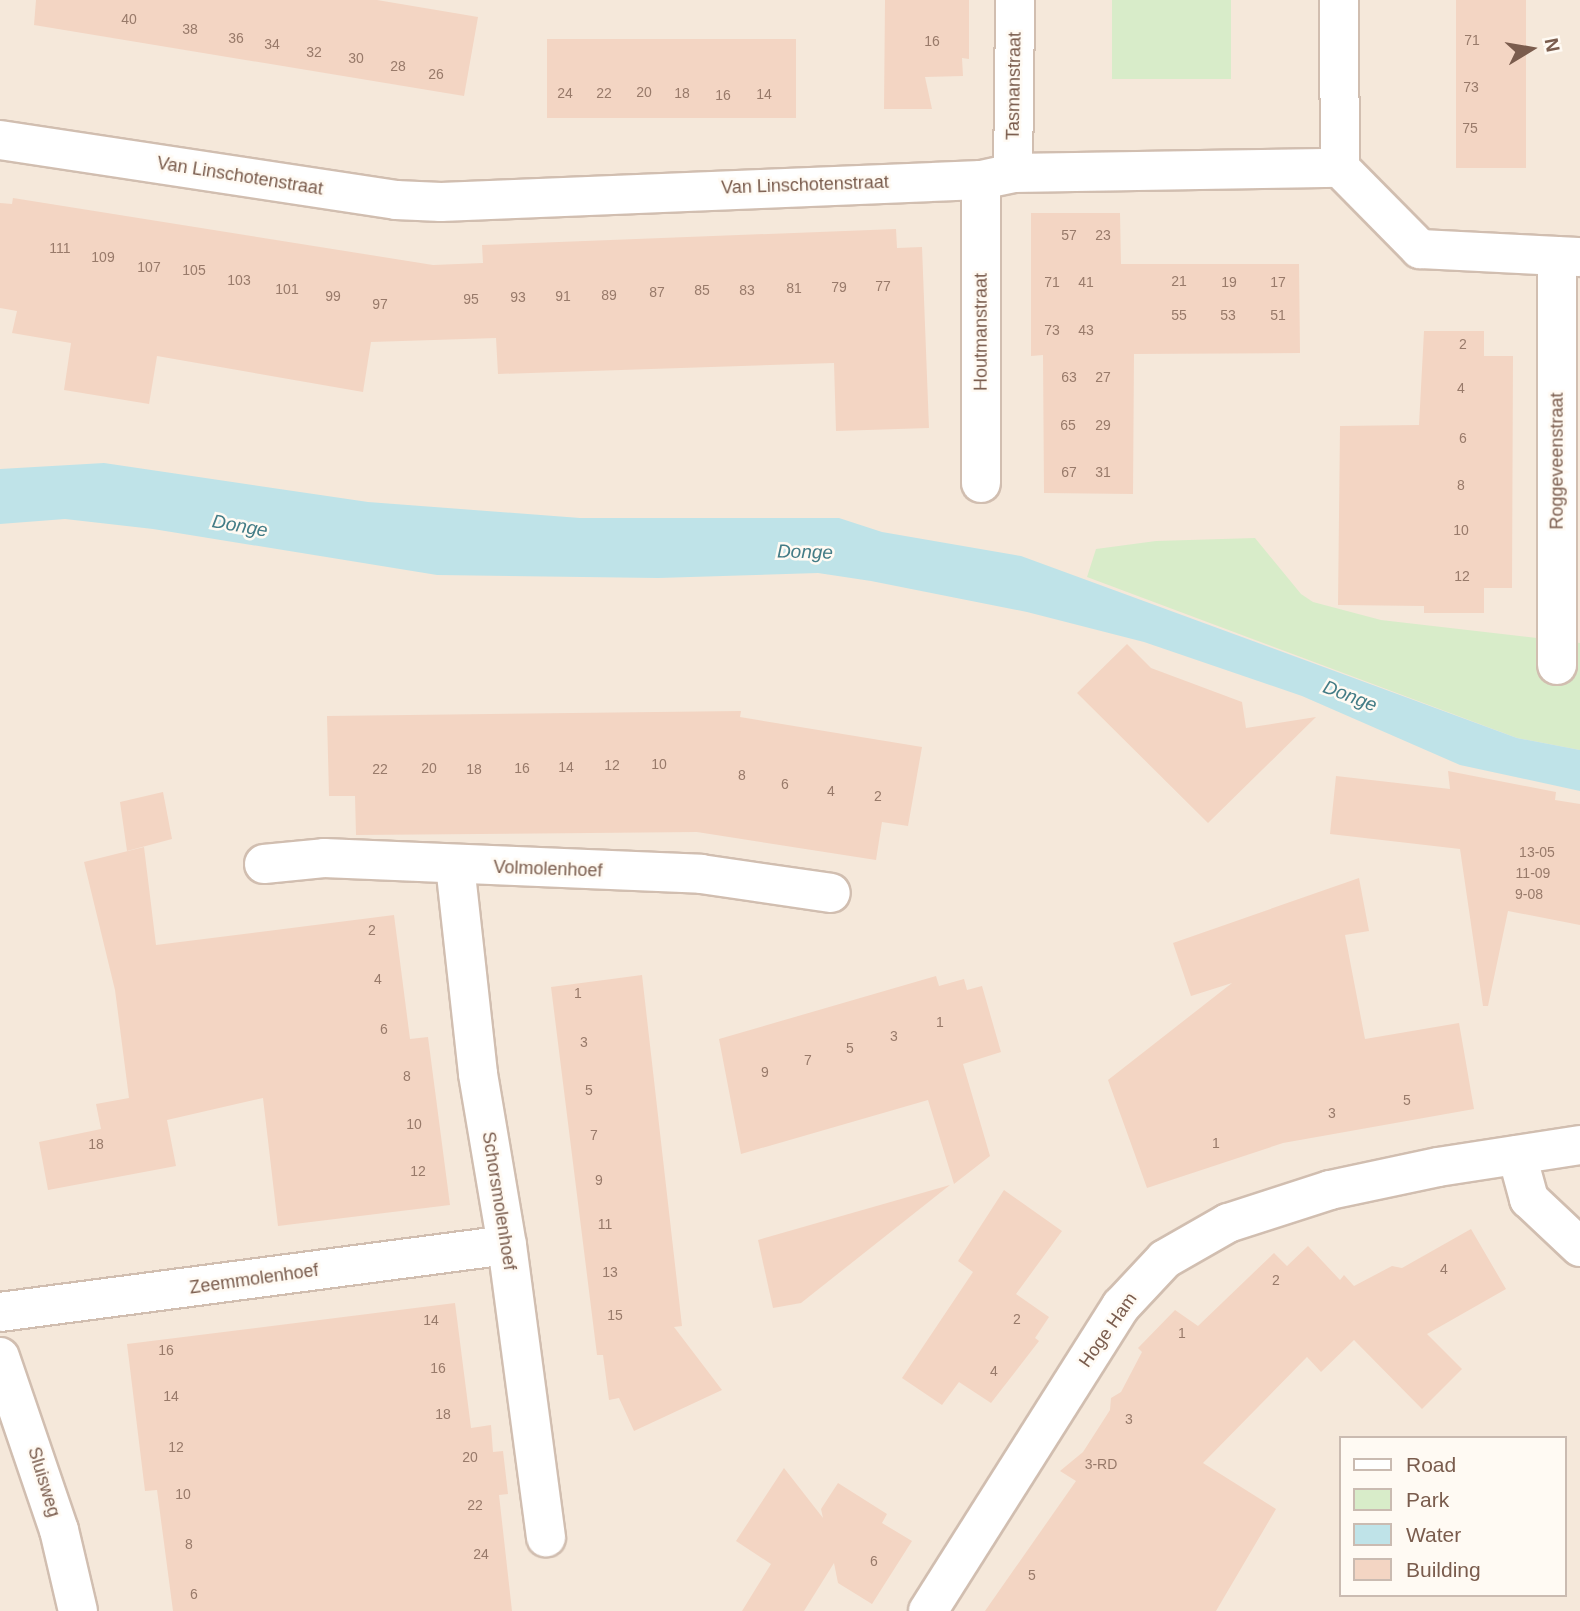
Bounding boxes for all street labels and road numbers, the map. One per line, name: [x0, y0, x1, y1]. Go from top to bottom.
street label: Tasmanstraat: [1002, 32, 1026, 140]
street label: Van Linschotenstraat: [155, 152, 325, 200]
street label: Van Linschotenstraat: [721, 171, 889, 199]
street label: Houtmanstraat: [970, 273, 992, 391]
street label: Roggeveenstraat: [1546, 392, 1568, 530]
street label: Volmolenhoef: [493, 856, 603, 882]
street label: Schorsmolenhoef: [477, 1130, 521, 1272]
street label: Zeemmolenhoef: [188, 1259, 320, 1299]
street label: Hoge Ham: [1074, 1289, 1142, 1371]
street label: Sluisweg: [23, 1444, 65, 1520]

